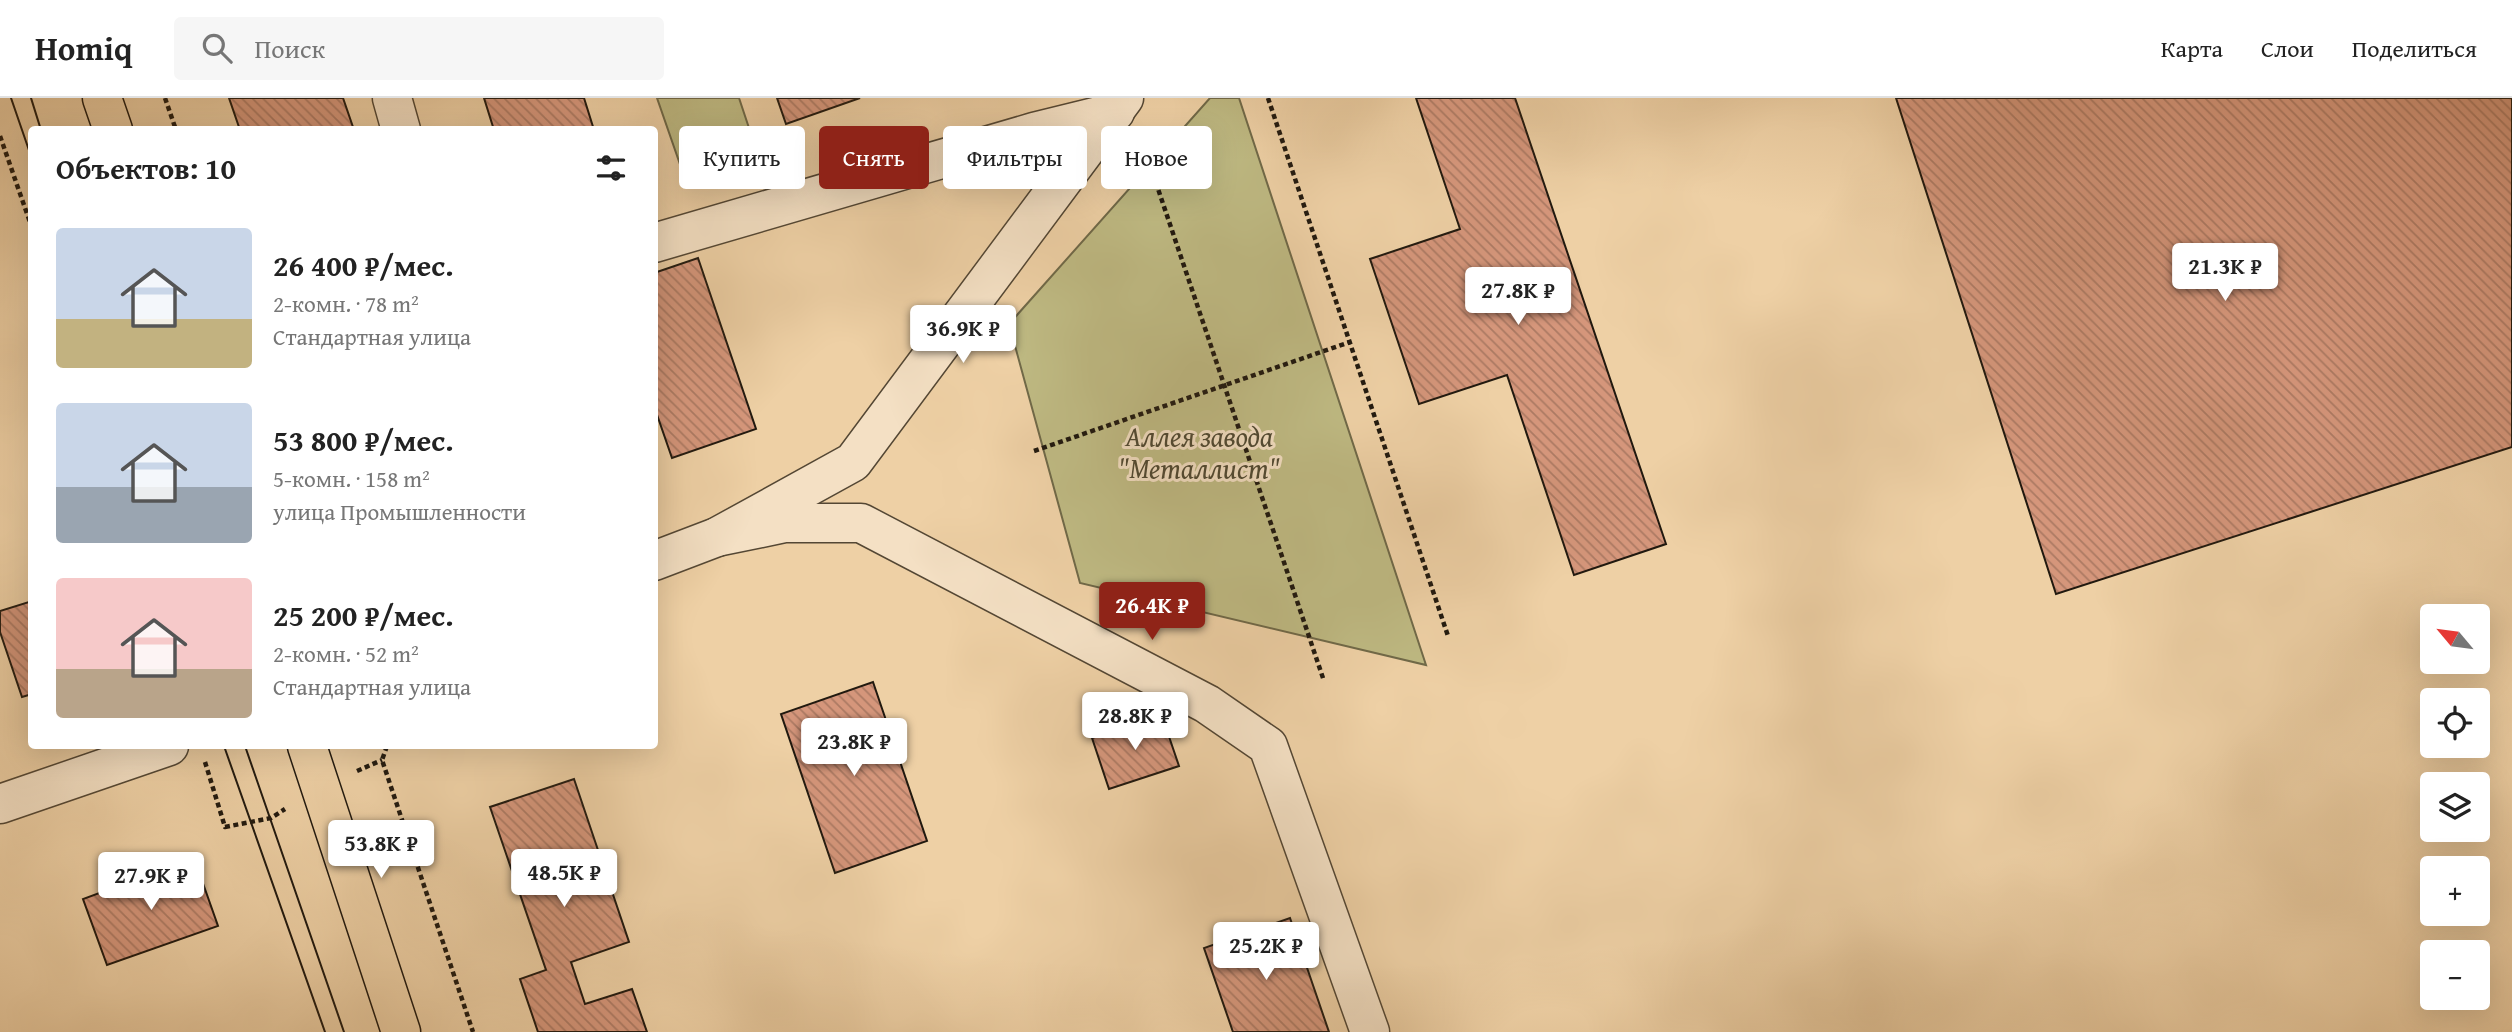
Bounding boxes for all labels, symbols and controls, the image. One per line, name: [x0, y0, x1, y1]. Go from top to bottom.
search box: [174, 17, 664, 80]
text: Homiq: [35, 24, 132, 72]
icon: search: [198, 29, 236, 67]
text: Поиск: [254, 29, 325, 68]
text: Карта: [2161, 31, 2223, 66]
text: Слои: [2261, 31, 2314, 66]
text: Поделиться: [2352, 31, 2477, 66]
chip: Купить: [679, 126, 805, 189]
chip: Снять: [819, 126, 929, 189]
chip: Фильтры: [943, 126, 1087, 189]
chip: Новое: [1101, 126, 1212, 189]
text: Объектов: 10: [56, 146, 236, 190]
icon: filters: [592, 149, 630, 187]
text: 26 400 ₽/мес.: [273, 243, 454, 287]
pin: 21.3K ₽: [2160, 244, 2290, 303]
text: 21.3K ₽: [2188, 249, 2262, 282]
icon: home: [112, 256, 196, 340]
pin: 27.8K ₽: [1453, 268, 1583, 327]
text: 27.8K ₽: [1481, 273, 1555, 306]
text: 2-комн. · 78 m²: [273, 287, 419, 320]
pin: 36.9K ₽: [898, 306, 1028, 365]
text: 36.9K ₽: [926, 311, 1000, 344]
text: Стандартная улица: [273, 320, 471, 353]
park label: Аллея завода "Металлист": [1118, 415, 1280, 488]
text: 53 800 ₽/мес.: [273, 418, 454, 462]
icon: home: [112, 431, 196, 515]
text: 5-комн. · 158 m²: [273, 462, 430, 495]
text: улица Промышленности: [273, 495, 526, 528]
pin: 26.4K ₽: [1087, 582, 1217, 642]
text: 26.4K ₽: [1115, 588, 1189, 621]
text: 25 200 ₽/мес.: [273, 593, 454, 637]
north arrow: [2420, 604, 2490, 674]
map controls: [2420, 604, 2490, 1010]
icon: home: [112, 606, 196, 690]
text: 2-комн. · 52 m²: [273, 637, 419, 670]
text: Стандартная улица: [273, 670, 471, 703]
button: locate: [2420, 688, 2490, 758]
pin: 28.8K ₽: [1070, 692, 1200, 752]
text: 28.8K ₽: [1098, 698, 1172, 731]
pin: 23.8K ₽: [789, 718, 919, 778]
text: 23.8K ₽: [817, 724, 891, 757]
button: layers: [2420, 772, 2490, 842]
pin: 53.8K ₽: [316, 820, 446, 880]
text: 53.8K ₽: [344, 826, 418, 859]
pin: 48.5K ₽: [499, 850, 629, 909]
pin: 27.9K ₽: [86, 852, 216, 912]
text: 48.5K ₽: [527, 855, 601, 888]
button: +: [2420, 856, 2490, 926]
text: 27.9K ₽: [114, 858, 188, 891]
pin: 25.2K ₽: [1201, 922, 1331, 982]
text: 25.2K ₽: [1229, 928, 1303, 961]
button: −: [2420, 940, 2490, 1010]

